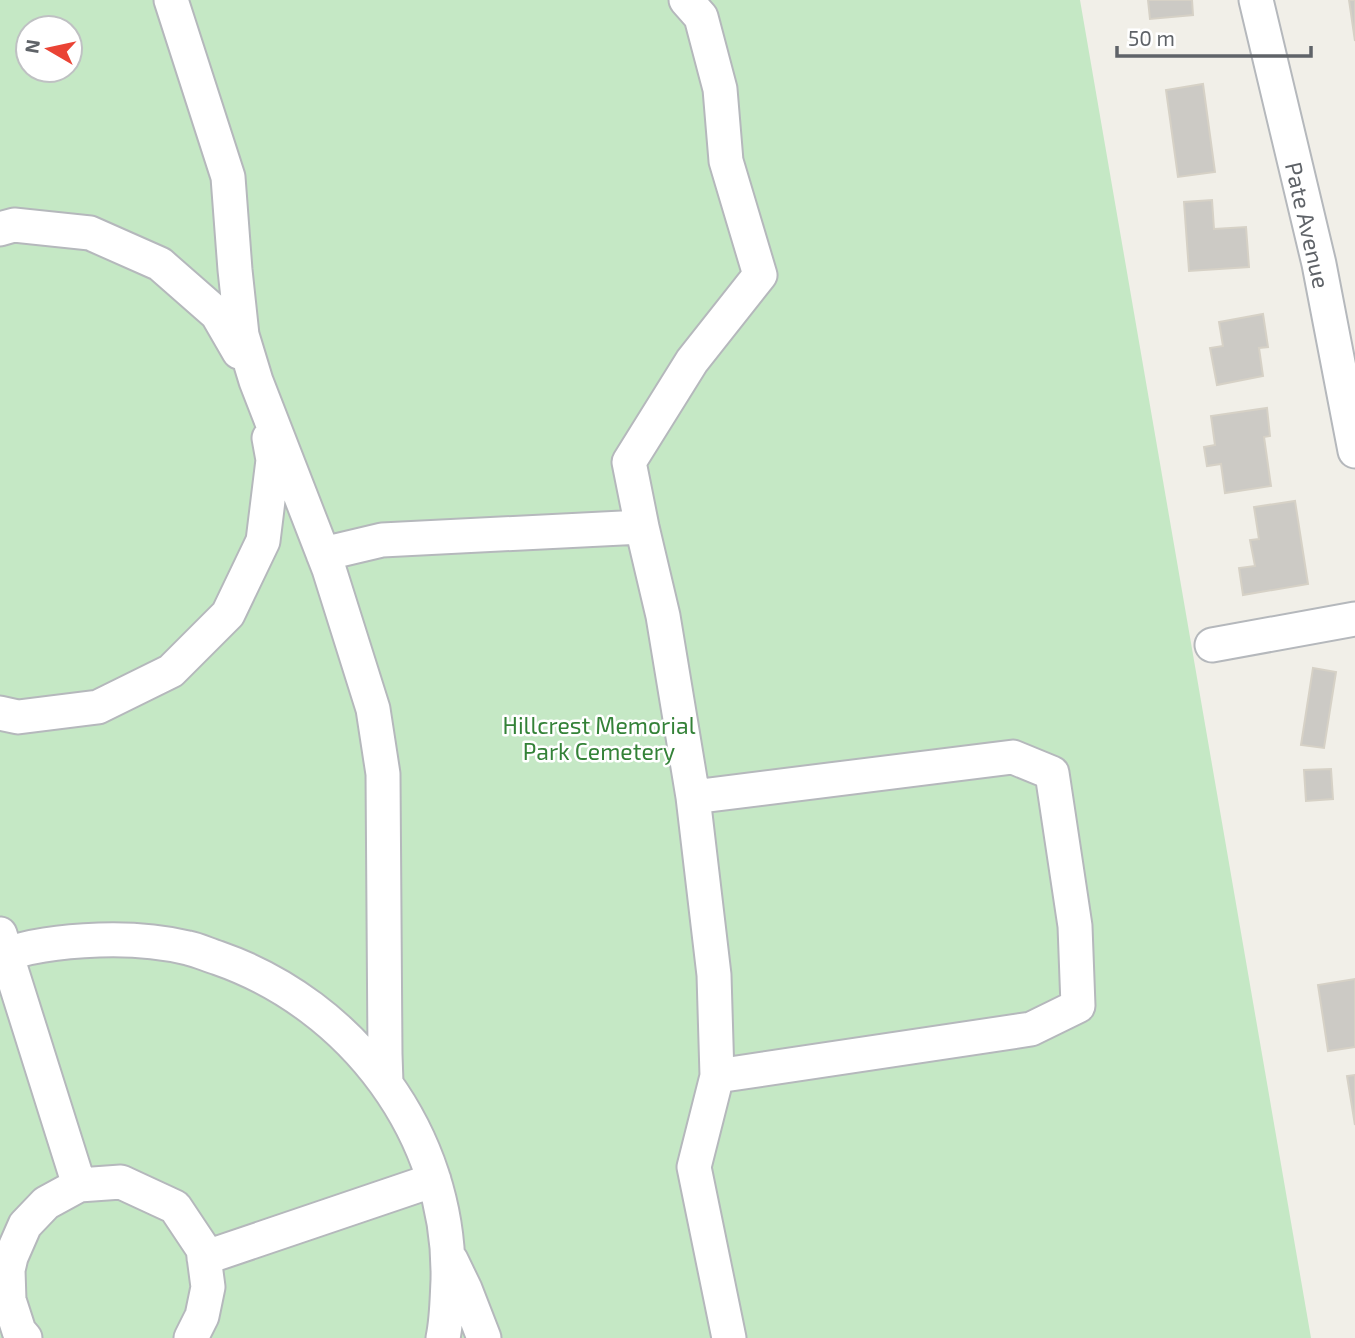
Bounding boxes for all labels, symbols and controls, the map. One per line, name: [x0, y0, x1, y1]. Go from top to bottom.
north arrow: [14, 14, 84, 84]
scale bar: [1117, 14, 1311, 58]
text: 50 m: [1128, 25, 1175, 50]
text: N: [19, 38, 44, 55]
street label: Pate Avenue: [1280, 159, 1336, 291]
park label: Hillcrest Memorial Park Cemetery: [503, 711, 696, 765]

